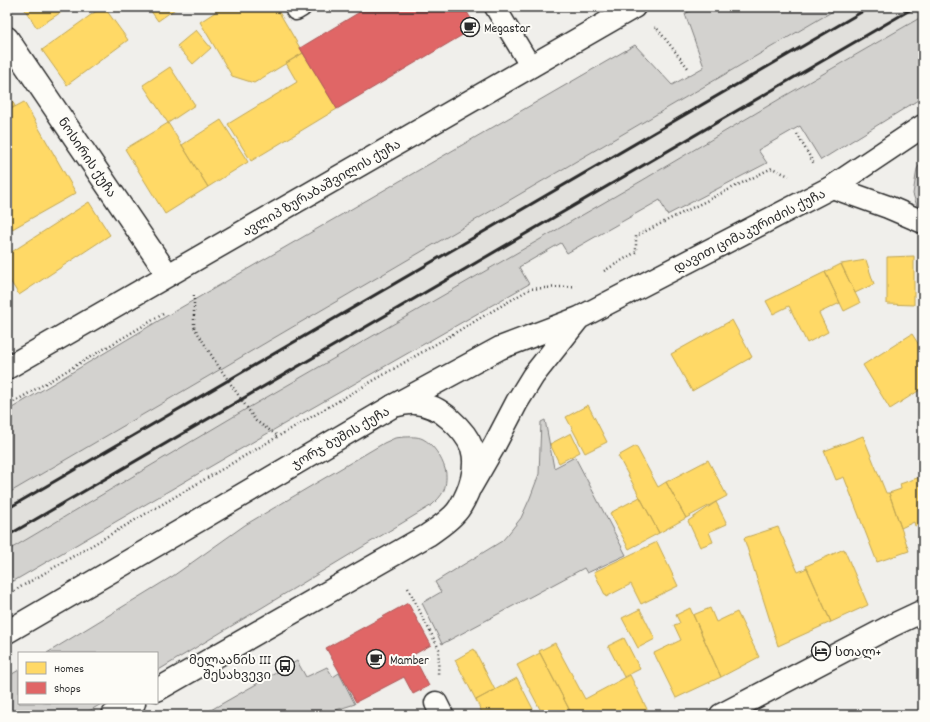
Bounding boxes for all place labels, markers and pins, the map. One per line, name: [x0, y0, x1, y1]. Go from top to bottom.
cafe icon: Megastar: [459, 16, 481, 38]
place label: Megastar: [484, 20, 530, 39]
hotel icon: სთალ+: [810, 640, 832, 662]
place label: სთალ+: [835, 644, 881, 663]
cafe icon: Mamber: [365, 648, 387, 670]
place label: მელაანის III შესახვევი: [189, 652, 271, 686]
place label: Mamber: [390, 652, 429, 671]
bus stop icon: მელაანის III შესახვევი: [274, 655, 296, 677]

